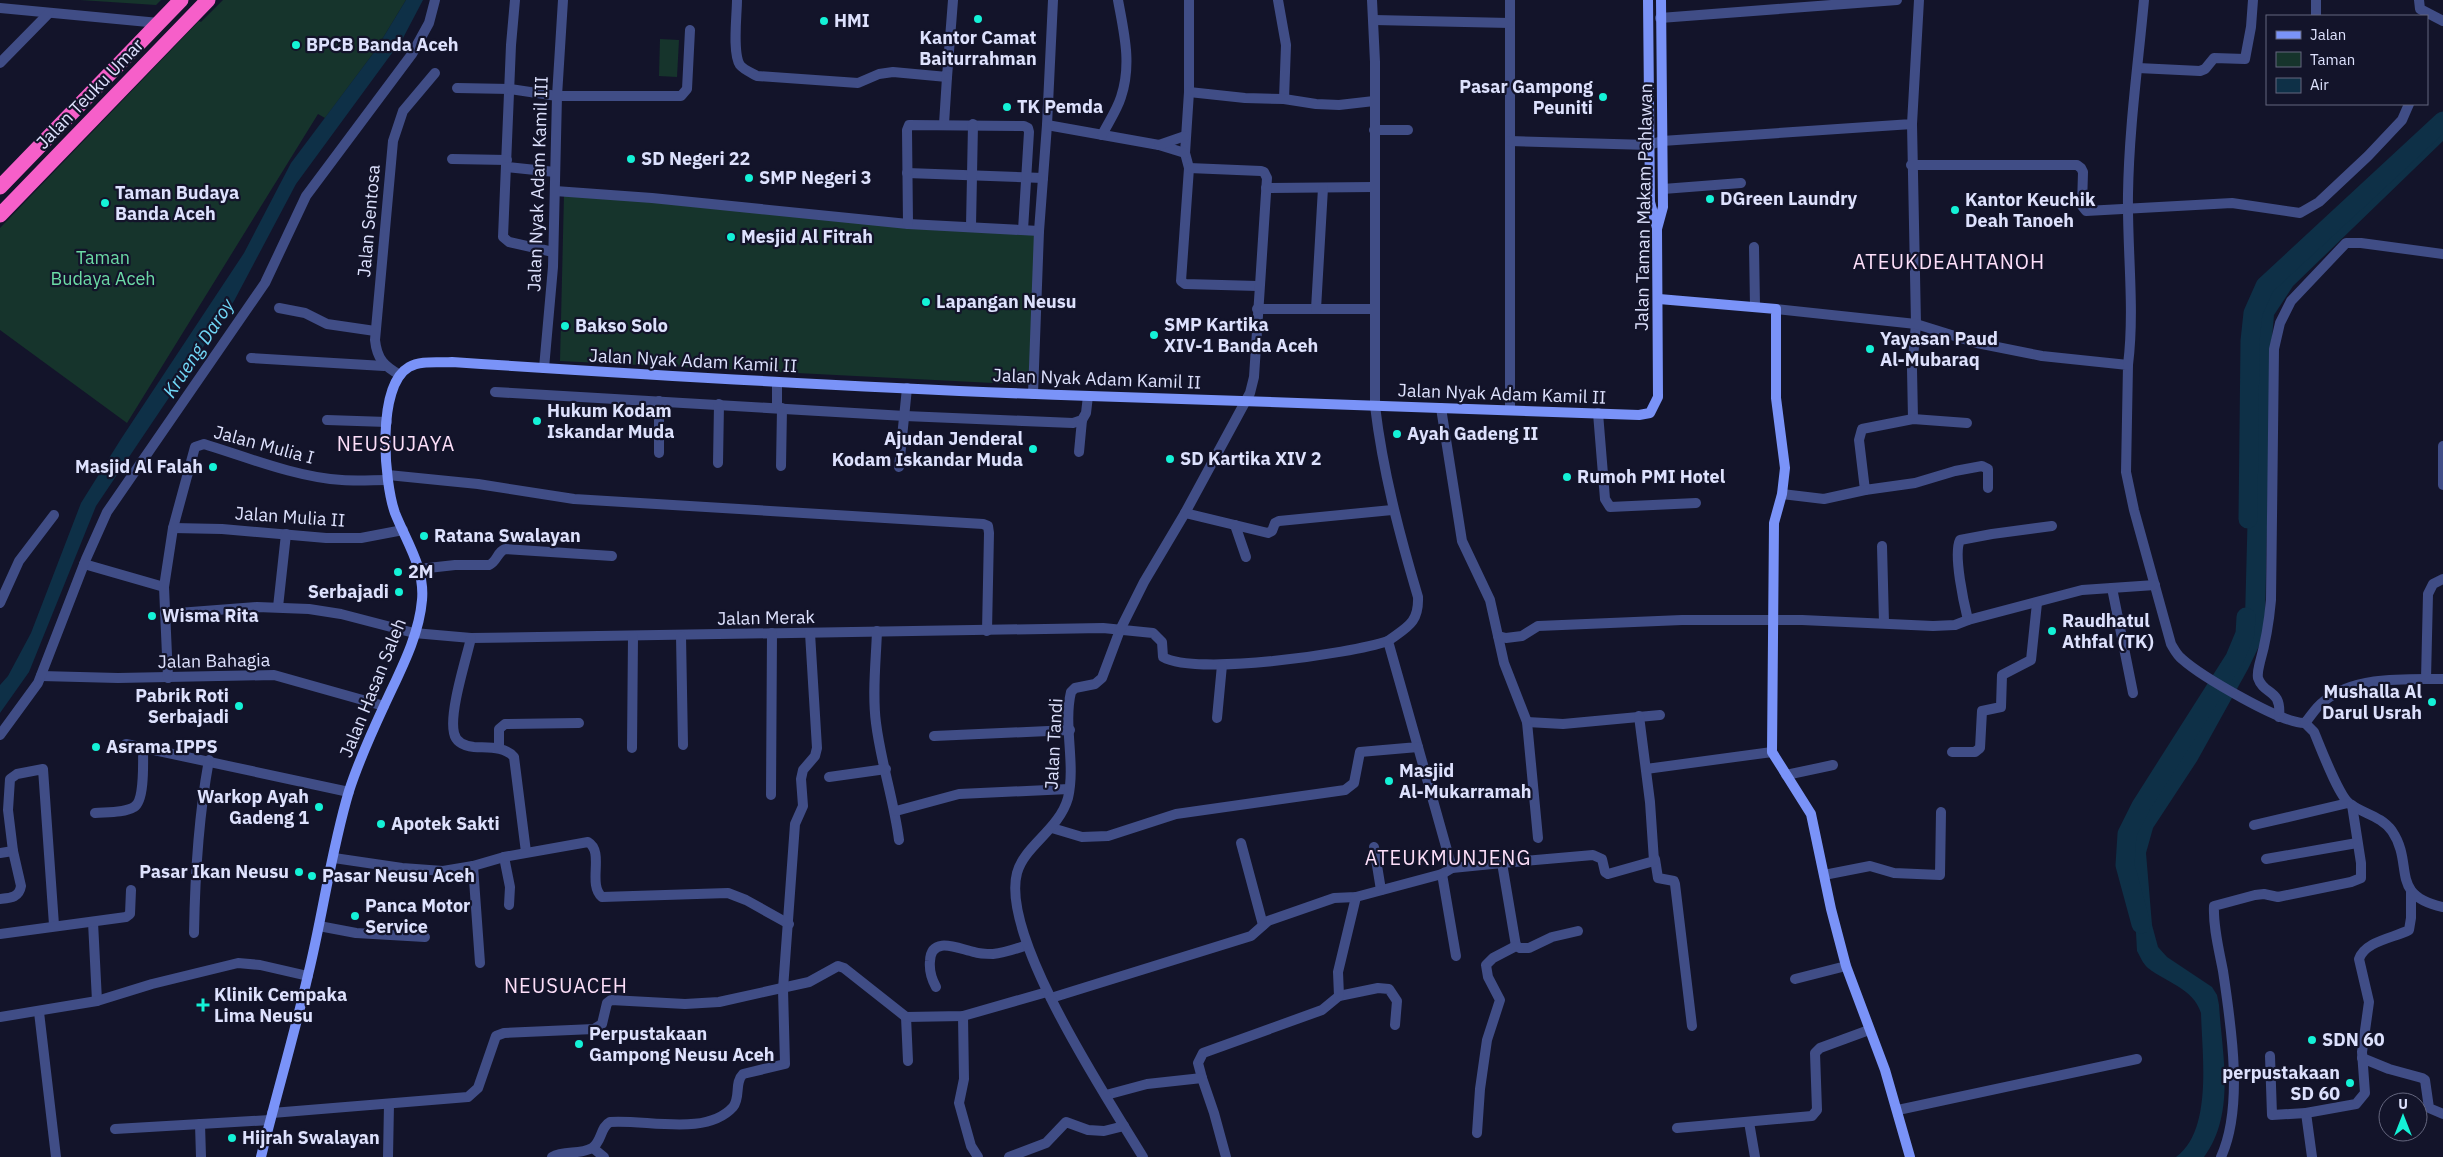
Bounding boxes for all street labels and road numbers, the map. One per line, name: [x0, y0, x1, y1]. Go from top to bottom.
street label: Jalan Teuku Umar: [31, 33, 149, 154]
street label: Jalan Nyak Adam Kamil III: [522, 76, 553, 292]
street label: Jalan Taman Makam Pahlawan: [1630, 83, 1657, 331]
street label: Jalan Sentosa: [352, 163, 385, 278]
street label: Jalan Nyak Adam Kamil II: [588, 344, 798, 377]
street label: Jalan Nyak Adam Kamil II: [992, 363, 1202, 394]
street label: Jalan Nyak Adam Kamil II: [1397, 378, 1607, 409]
street label: Jalan Mulia I: [211, 420, 317, 469]
street label: Jalan Mulia II: [234, 501, 346, 532]
street label: Jalan Merak: [717, 605, 816, 630]
street label: Jalan Hasan Saleh: [334, 615, 411, 761]
street label: Jalan Bahagia: [158, 648, 271, 673]
street label: Jalan Tandi: [1040, 698, 1067, 790]

